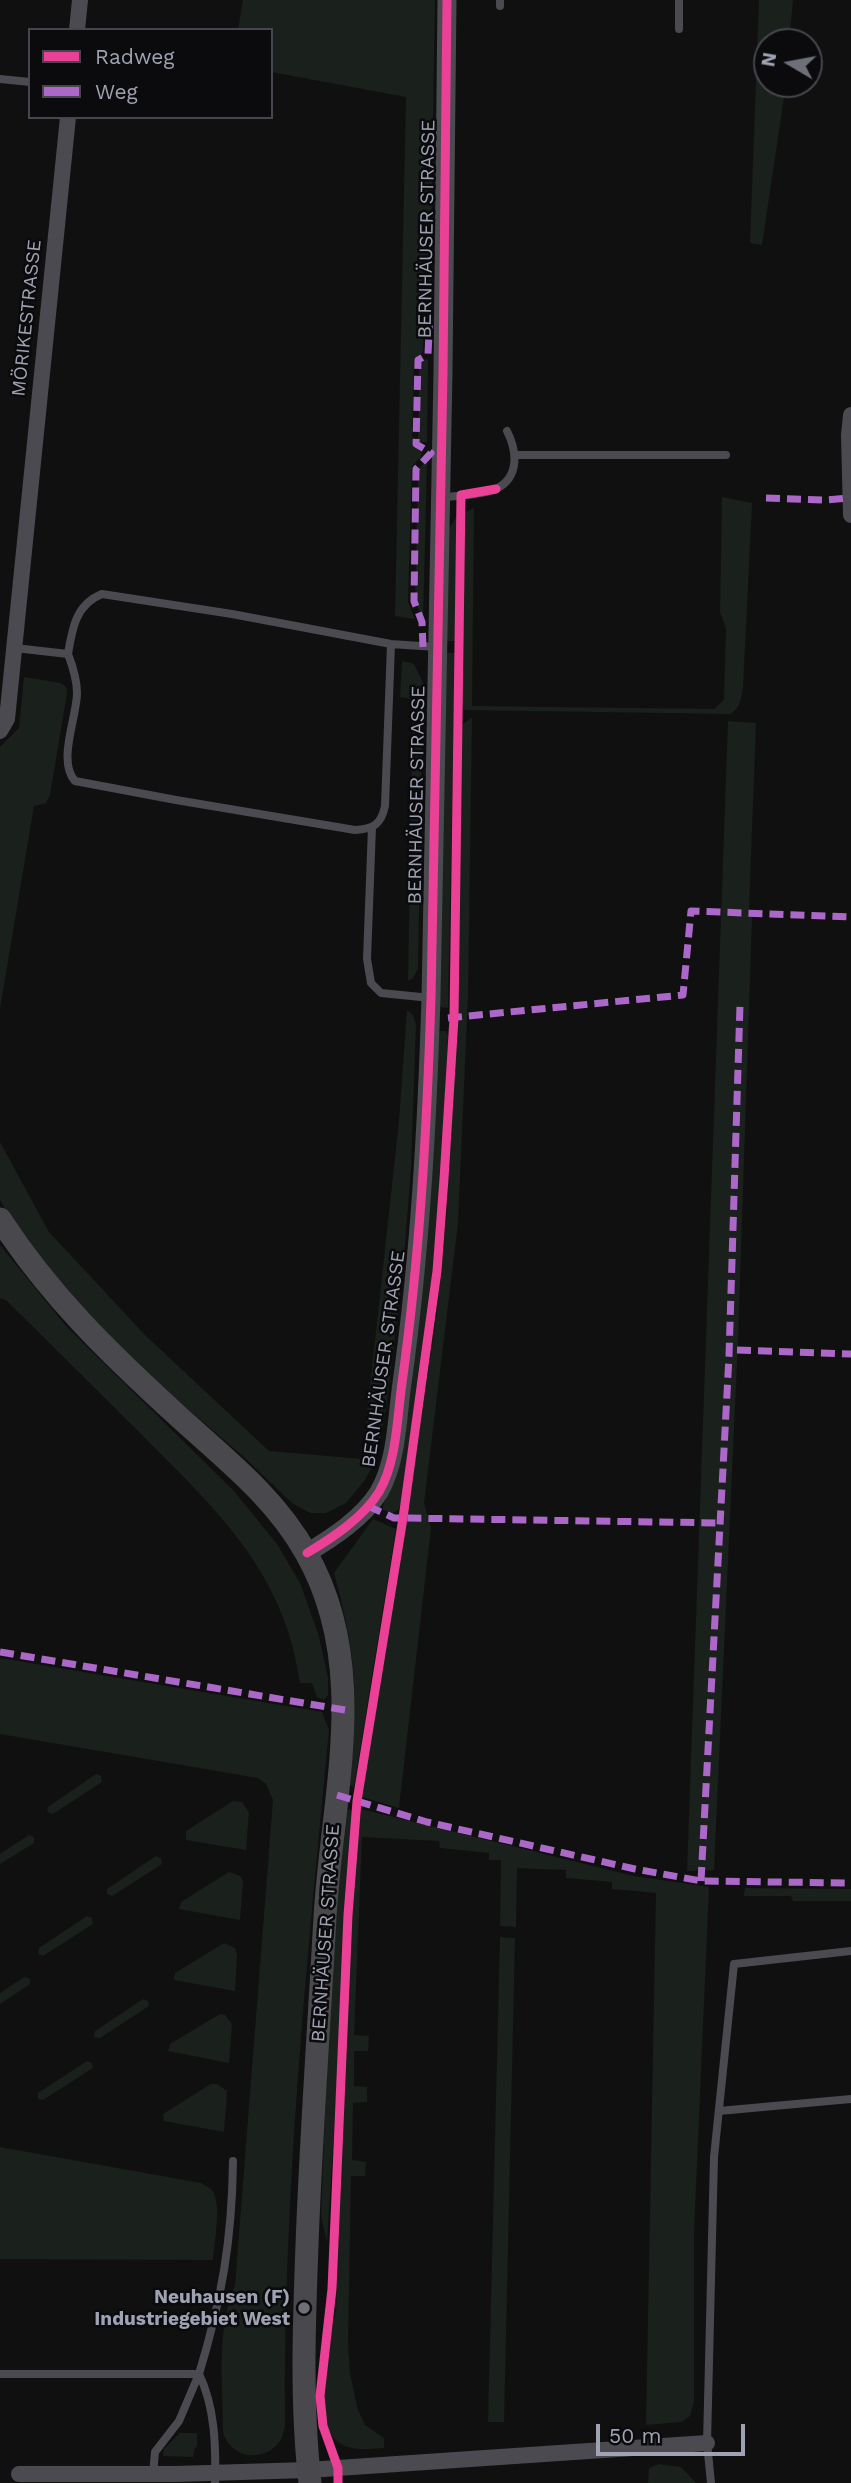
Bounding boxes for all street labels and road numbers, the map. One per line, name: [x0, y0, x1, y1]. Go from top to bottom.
street label: BERNHÄUSER STRASSE: [414, 120, 440, 338]
street label: MÖRIKESTRASSE: [7, 238, 47, 398]
street label: BERNHÄUSER STRASSE: [404, 686, 430, 904]
street label: BERNHÄUSER STRASSE: [357, 1249, 411, 1469]
street label: BERNHÄUSER STRASSE: [307, 1823, 345, 2043]

